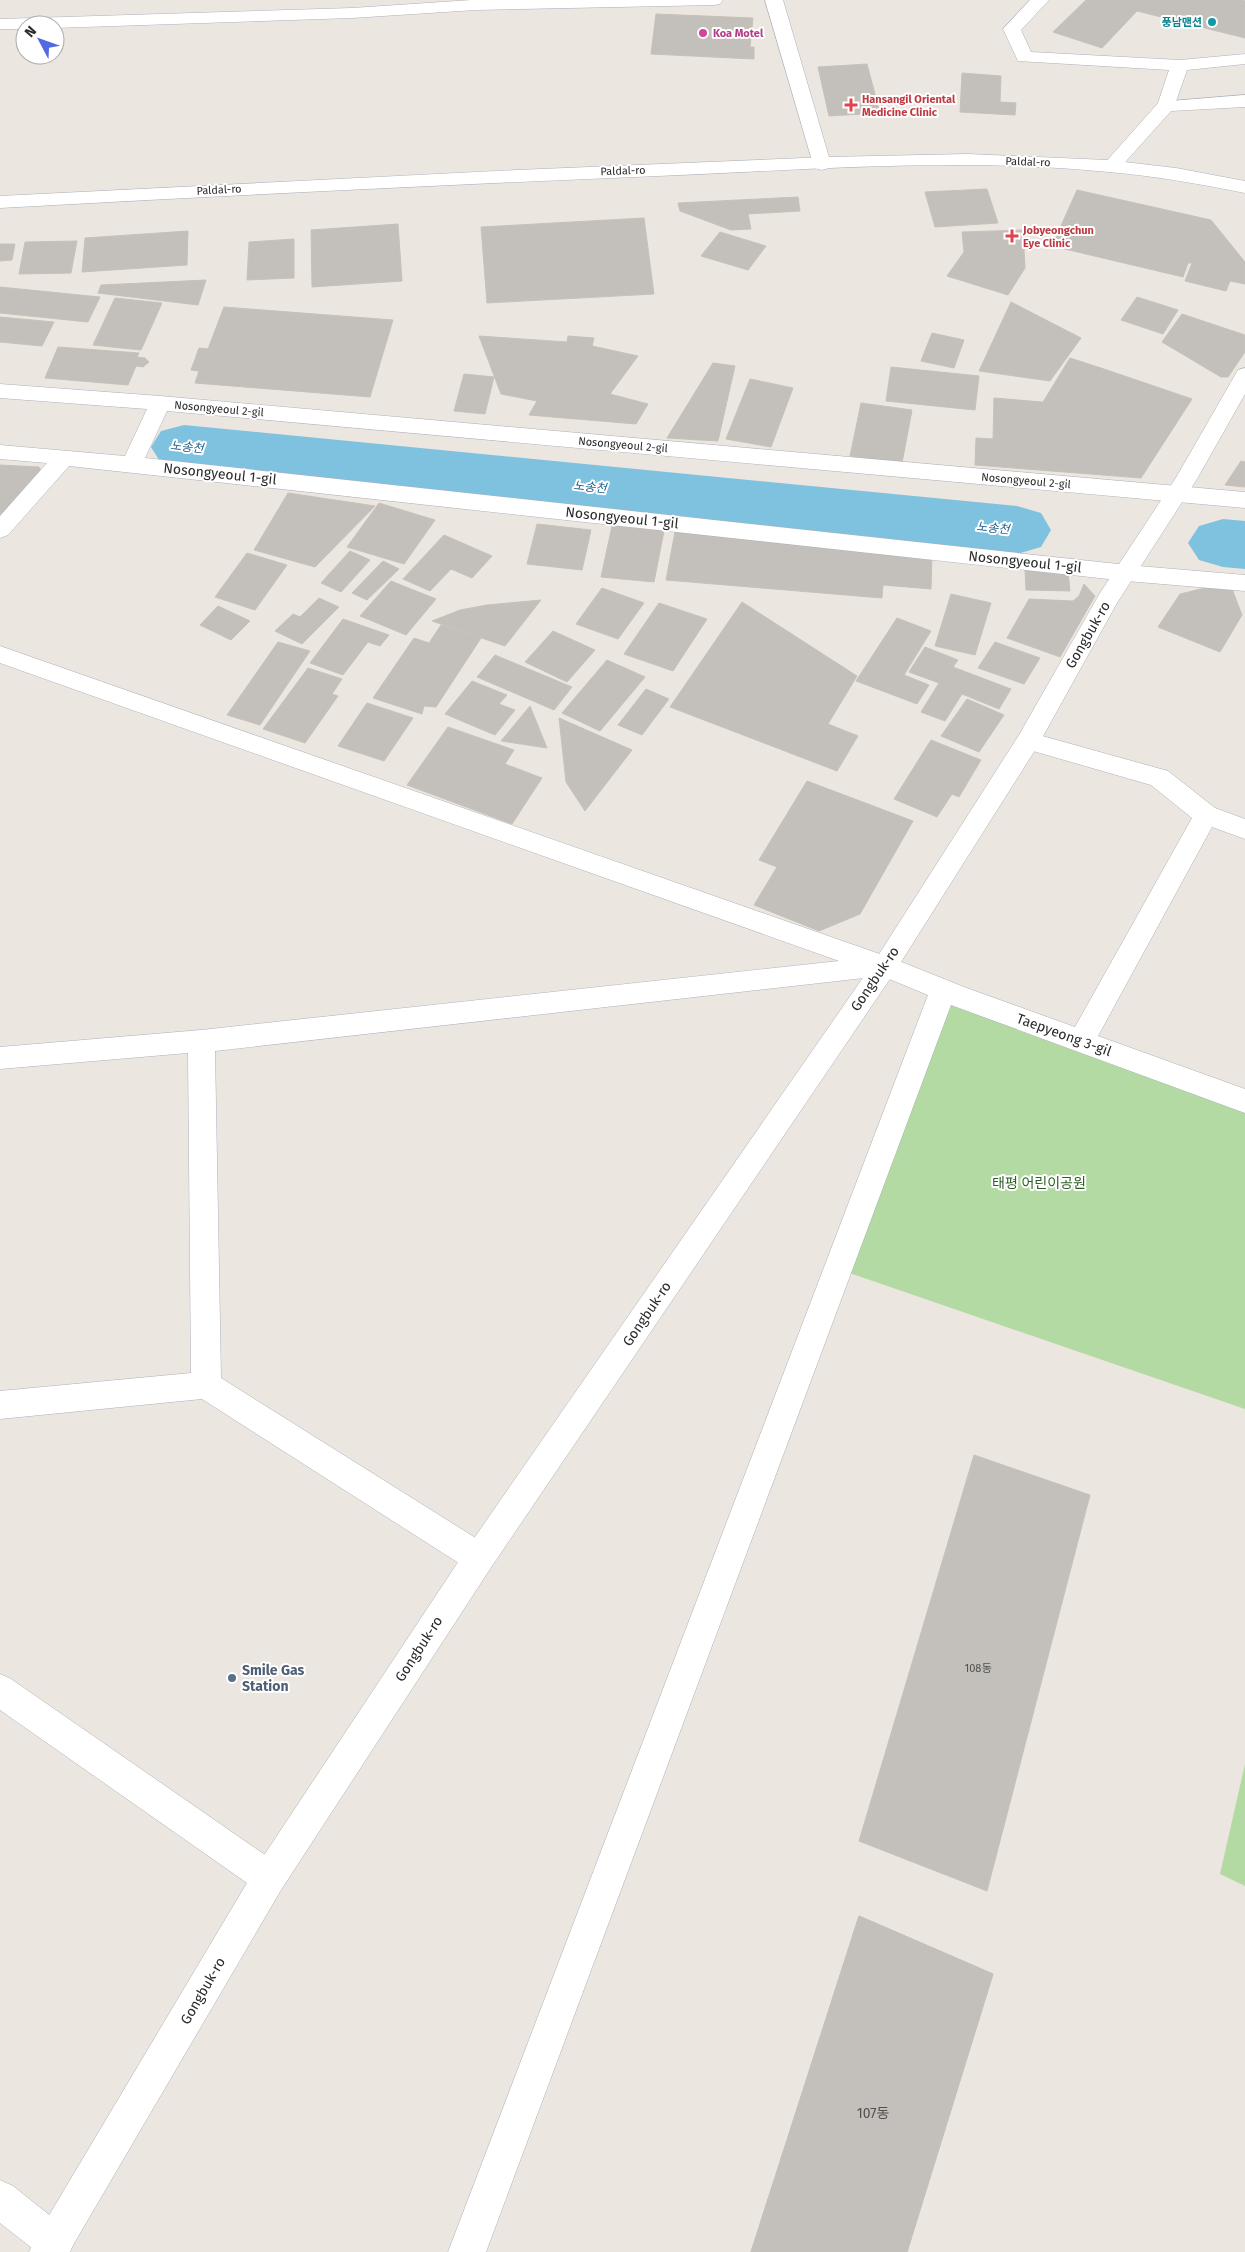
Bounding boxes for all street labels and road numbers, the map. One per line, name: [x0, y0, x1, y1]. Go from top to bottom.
street label: Paldal-ro: [1005, 155, 1051, 169]
street label: Paldal-ro: [600, 164, 646, 178]
street label: Paldal-ro: [196, 182, 242, 198]
street label: Nosongyeoul 2-gil: [174, 399, 264, 419]
street label: Nosongyeoul 2-gil: [578, 435, 668, 455]
street label: Nosongyeoul 1-gil: [163, 460, 277, 488]
street label: Nosongyeoul 2-gil: [981, 471, 1071, 491]
street label: Nosongyeoul 1-gil: [565, 504, 679, 532]
street label: Nosongyeoul 1-gil: [968, 548, 1082, 576]
street label: Gongbuk-ro: [1062, 599, 1114, 671]
street label: Gongbuk-ro: [847, 943, 903, 1015]
street label: Taepyeong 3-gil: [1014, 1010, 1114, 1060]
street label: Gongbuk-ro: [619, 1278, 675, 1350]
street label: Gongbuk-ro: [392, 1613, 446, 1685]
street label: Gongbuk-ro: [177, 1955, 229, 2027]

